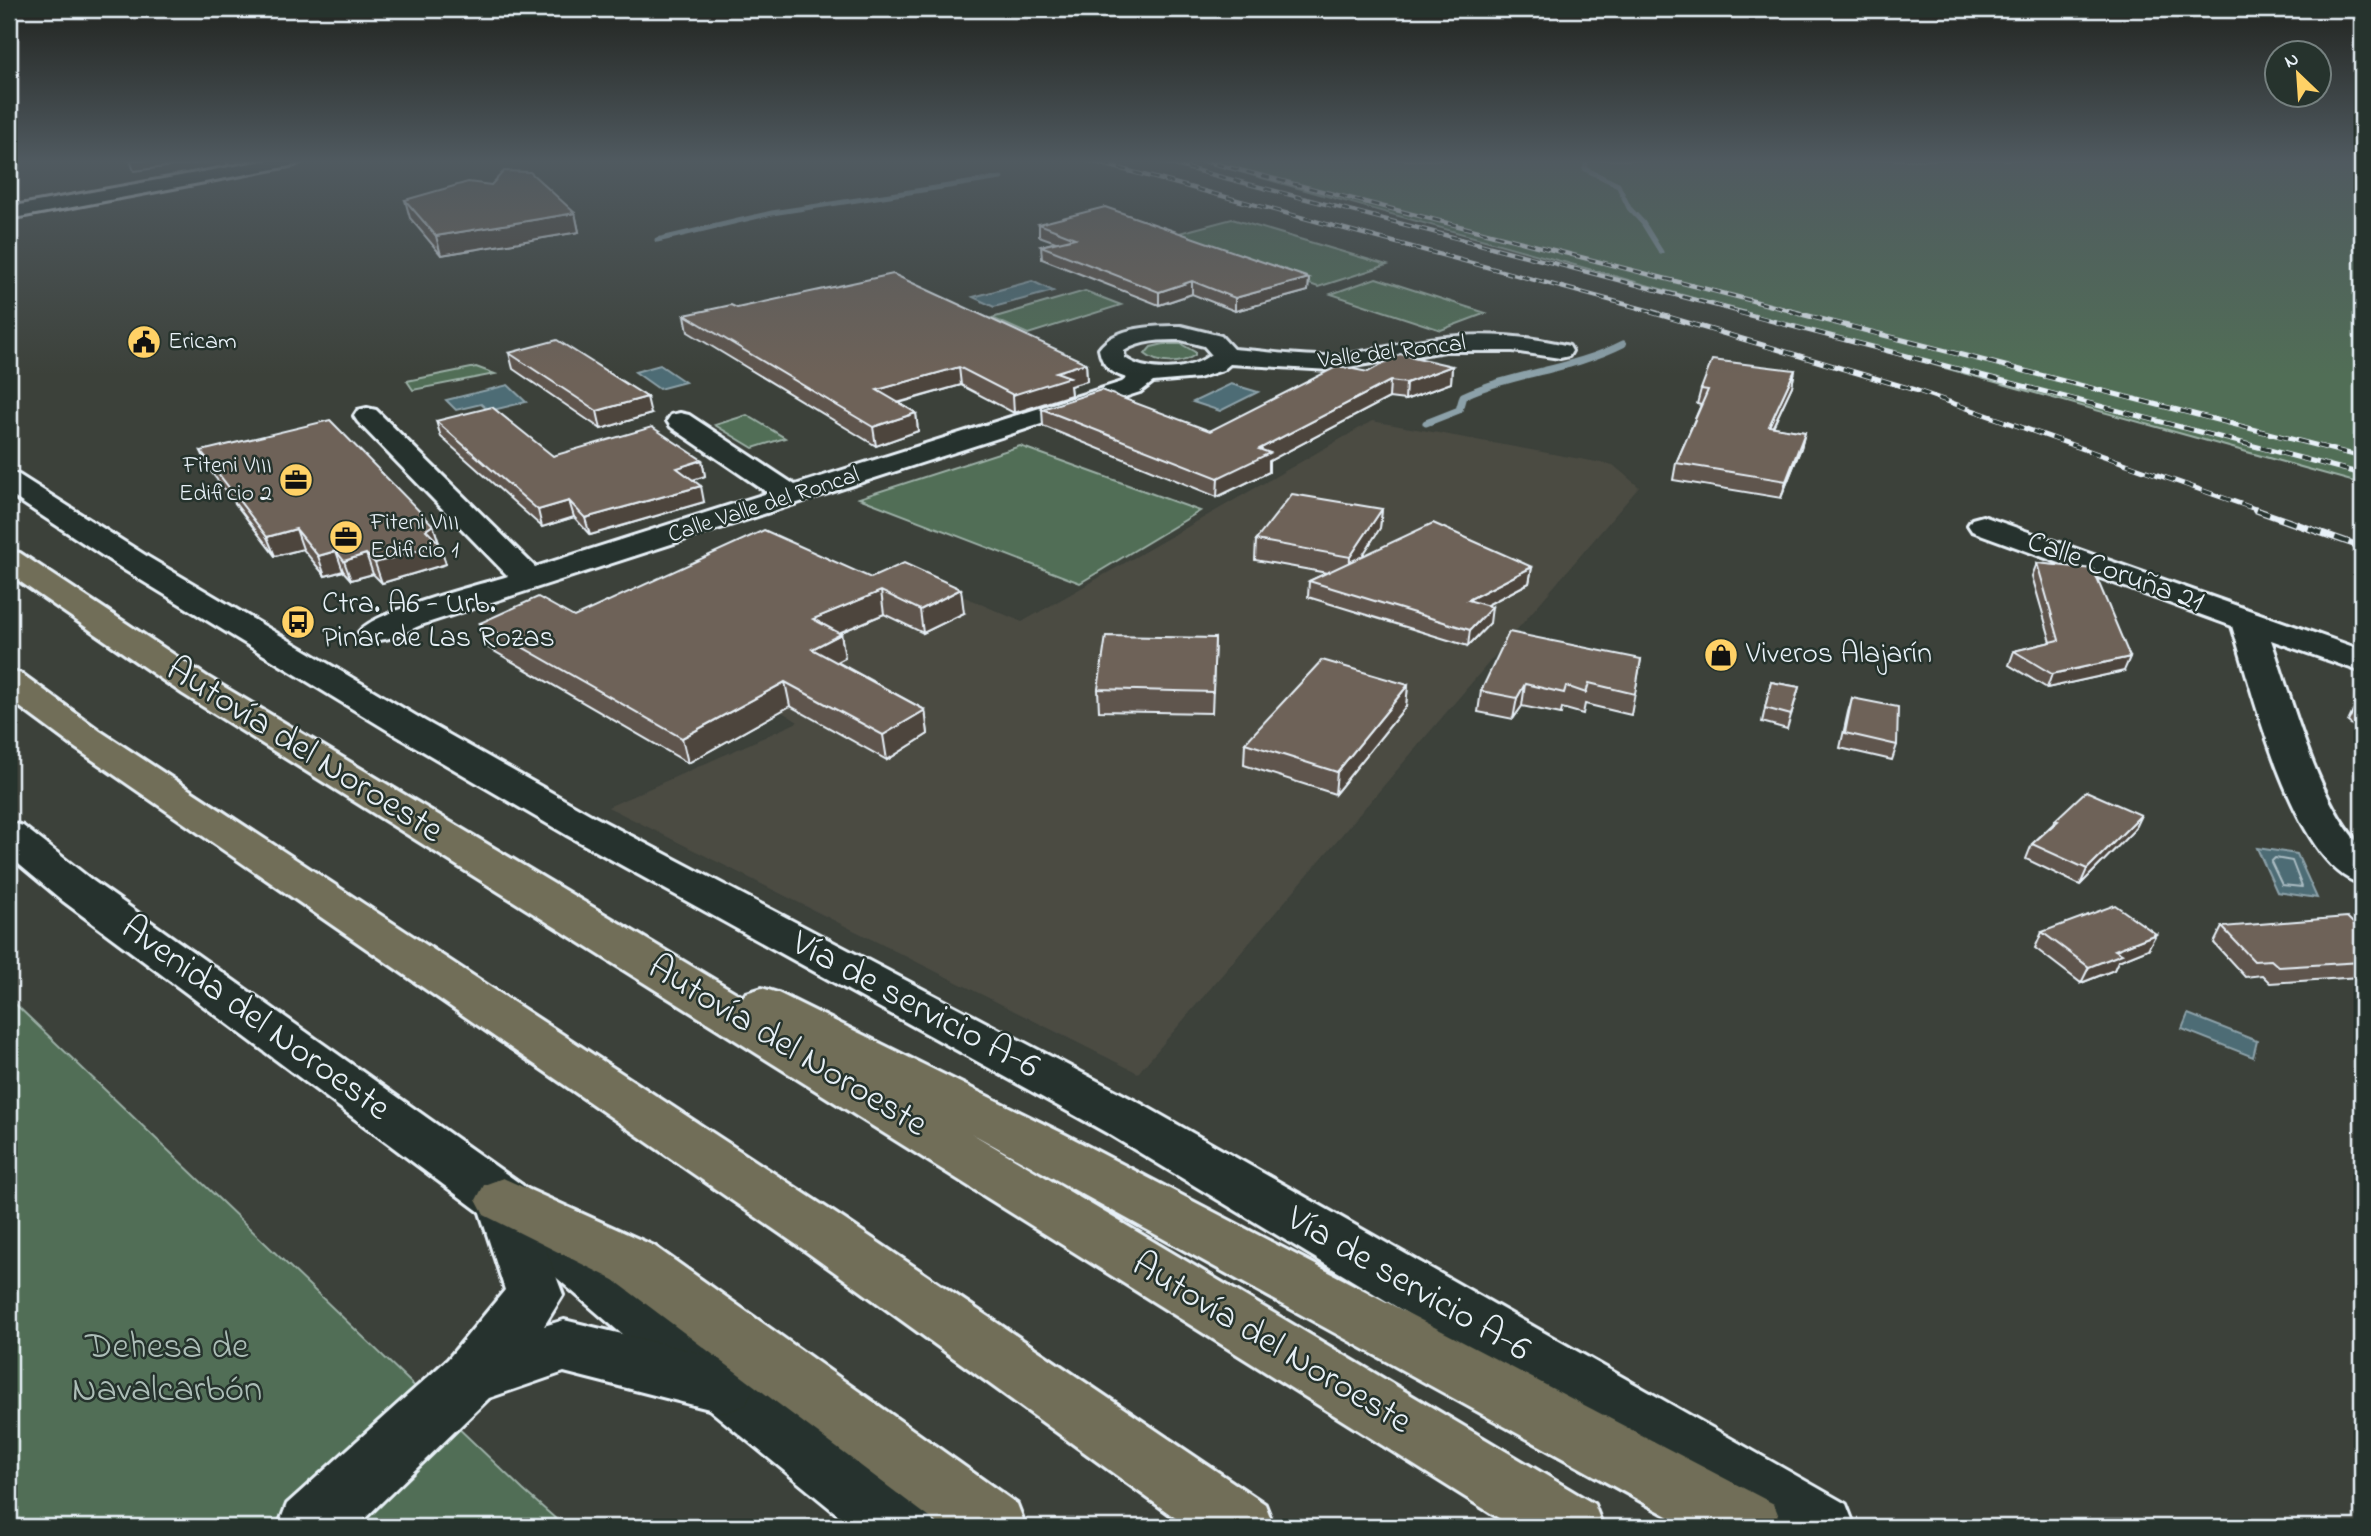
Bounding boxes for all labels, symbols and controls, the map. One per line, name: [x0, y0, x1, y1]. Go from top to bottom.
north arrow: [2262, 38, 2332, 108]
text: N: [2280, 46, 2304, 76]
public building icon: Ericam: [125, 323, 163, 361]
place label: Ericam: [168, 325, 237, 360]
street label: Valle del Roncal: [1315, 327, 1468, 380]
place label: Fiteni VIII Edificio 2: [179, 449, 272, 512]
street label: Calle Valle del Roncal: [664, 459, 864, 553]
office icon: Fiteni VIII Edificio 2: [277, 461, 315, 499]
place label: Fiteni VIII Edificio 1: [369, 506, 459, 569]
office icon: Fiteni VIII Edificio 1: [327, 518, 365, 556]
street label: Calle Coruña 21: [2021, 521, 2209, 625]
place label: Ctra. A6 - Urb. Pinar de Las Rozas: [322, 583, 555, 661]
bus stop icon: Ctra. A6 - Urb. Pinar de Las Rozas: [279, 603, 317, 641]
place label: Viveros Alajarín: [1745, 633, 1932, 677]
shop icon: Viveros Alajarín: [1702, 636, 1740, 674]
street label: Autovía del Noroeste: [155, 644, 453, 858]
street label: Avenida del Noroeste: [109, 903, 401, 1136]
street label: Vía de servicio A-6: [780, 917, 1049, 1094]
street label: Autovía del Noroeste: [637, 942, 937, 1152]
street label: Vía de servicio A-6: [1275, 1193, 1540, 1377]
street label: Autovía del Noroeste: [1121, 1239, 1421, 1449]
park label: Dehesa de Navalcarbón: [72, 1321, 262, 1418]

